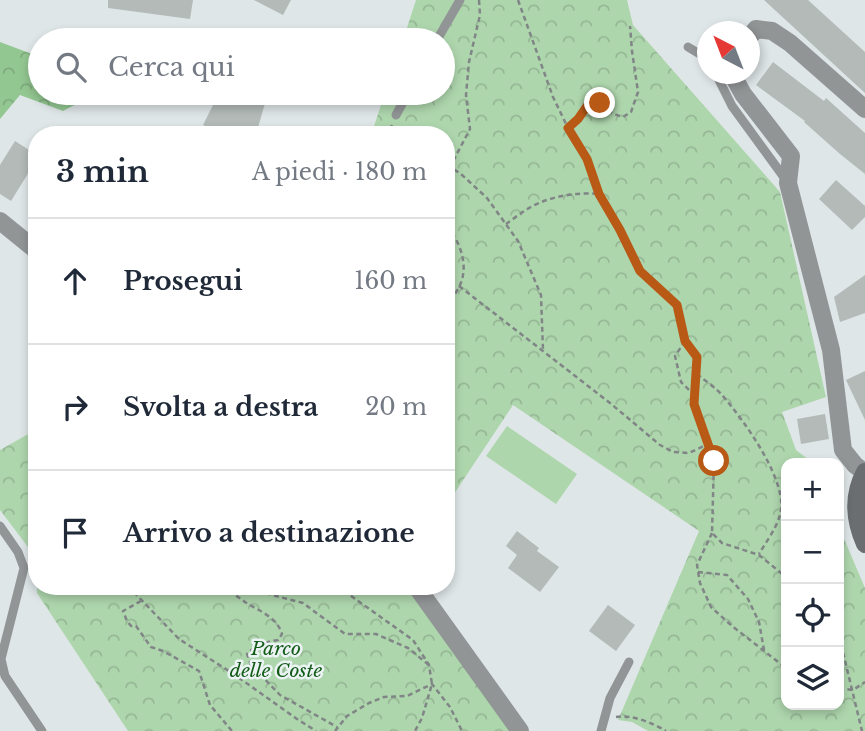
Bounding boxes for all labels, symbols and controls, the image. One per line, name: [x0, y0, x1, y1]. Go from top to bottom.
north arrow: [697, 21, 760, 84]
search box: [28, 28, 455, 105]
icon: search: [52, 48, 90, 86]
text: Cerca qui: [108, 51, 235, 83]
route end: [584, 87, 615, 118]
text: 3 min: [56, 153, 149, 190]
text: A piedi · 180 m: [252, 158, 427, 186]
icon: ahead: [56, 262, 94, 300]
text: Prosegui: [123, 265, 243, 297]
text: 160 m: [354, 267, 427, 295]
icon: right: [56, 388, 94, 426]
text: Svolta a destra: [123, 391, 319, 423]
text: 20 m: [365, 393, 427, 421]
route start: [698, 445, 729, 476]
map controls: [781, 458, 844, 710]
button: +: [781, 458, 844, 521]
icon: arrive: [56, 514, 94, 552]
text: Arrivo a destinazione: [123, 517, 415, 549]
button: −: [781, 521, 844, 584]
button: locate: [781, 584, 844, 647]
park label: Parco delle Coste: [230, 637, 323, 682]
button: layers: [781, 647, 844, 710]

